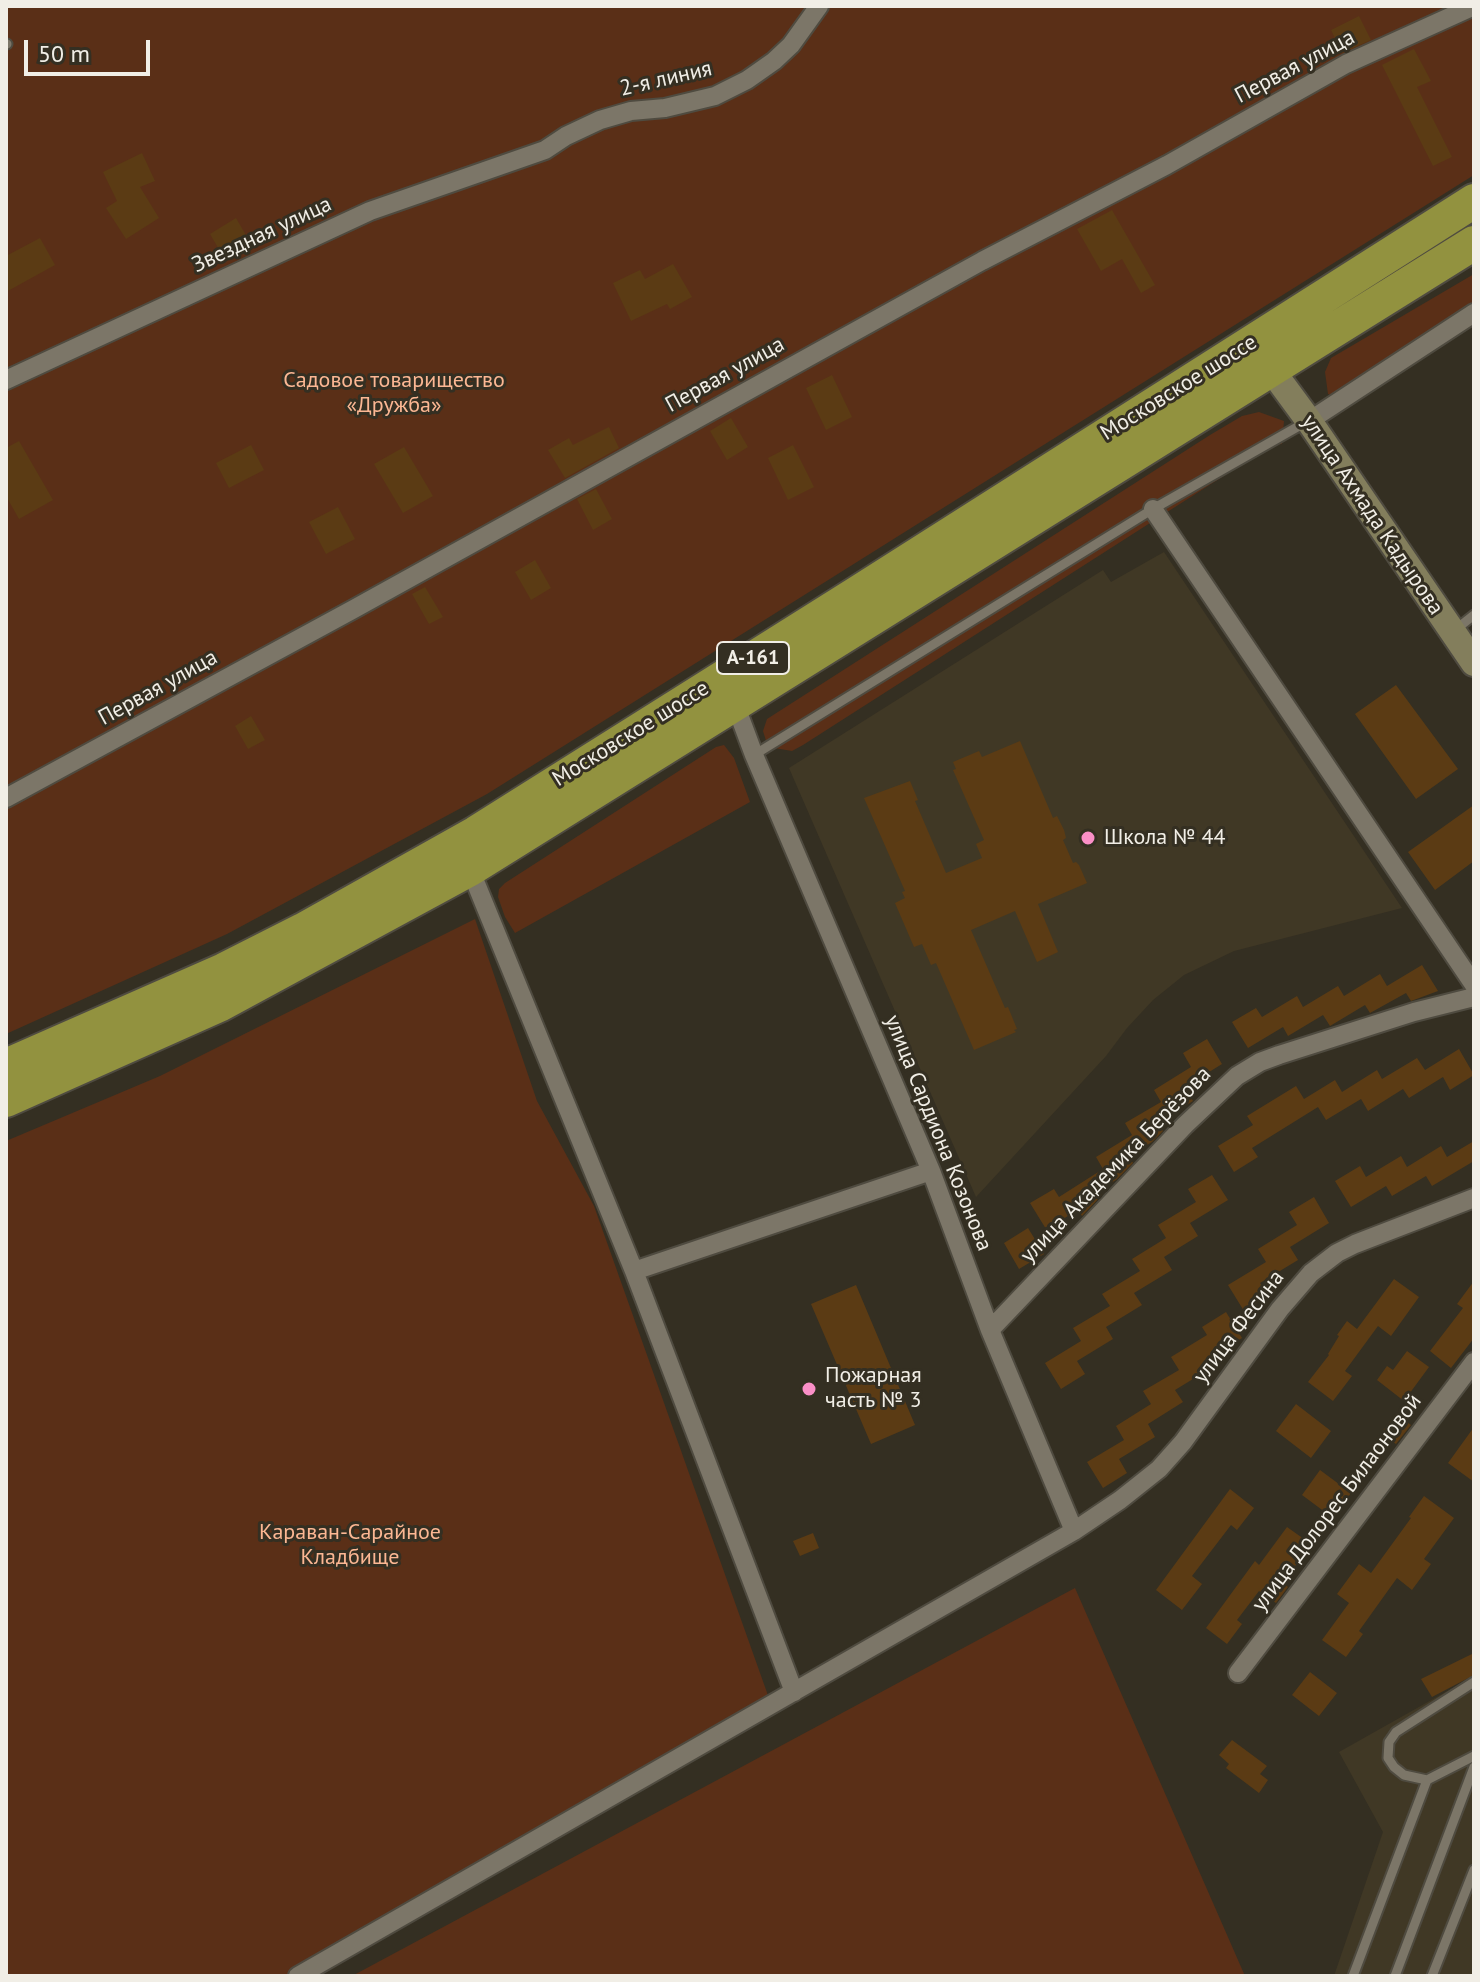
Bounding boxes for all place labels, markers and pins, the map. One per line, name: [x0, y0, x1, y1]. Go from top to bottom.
place label: Школа № 44: [1104, 825, 1225, 851]
marker: Школа № 44: [1079, 829, 1097, 847]
place label: Пожарная часть № 3: [825, 1363, 922, 1414]
marker: Пожарная часть № 3: [800, 1380, 818, 1398]

